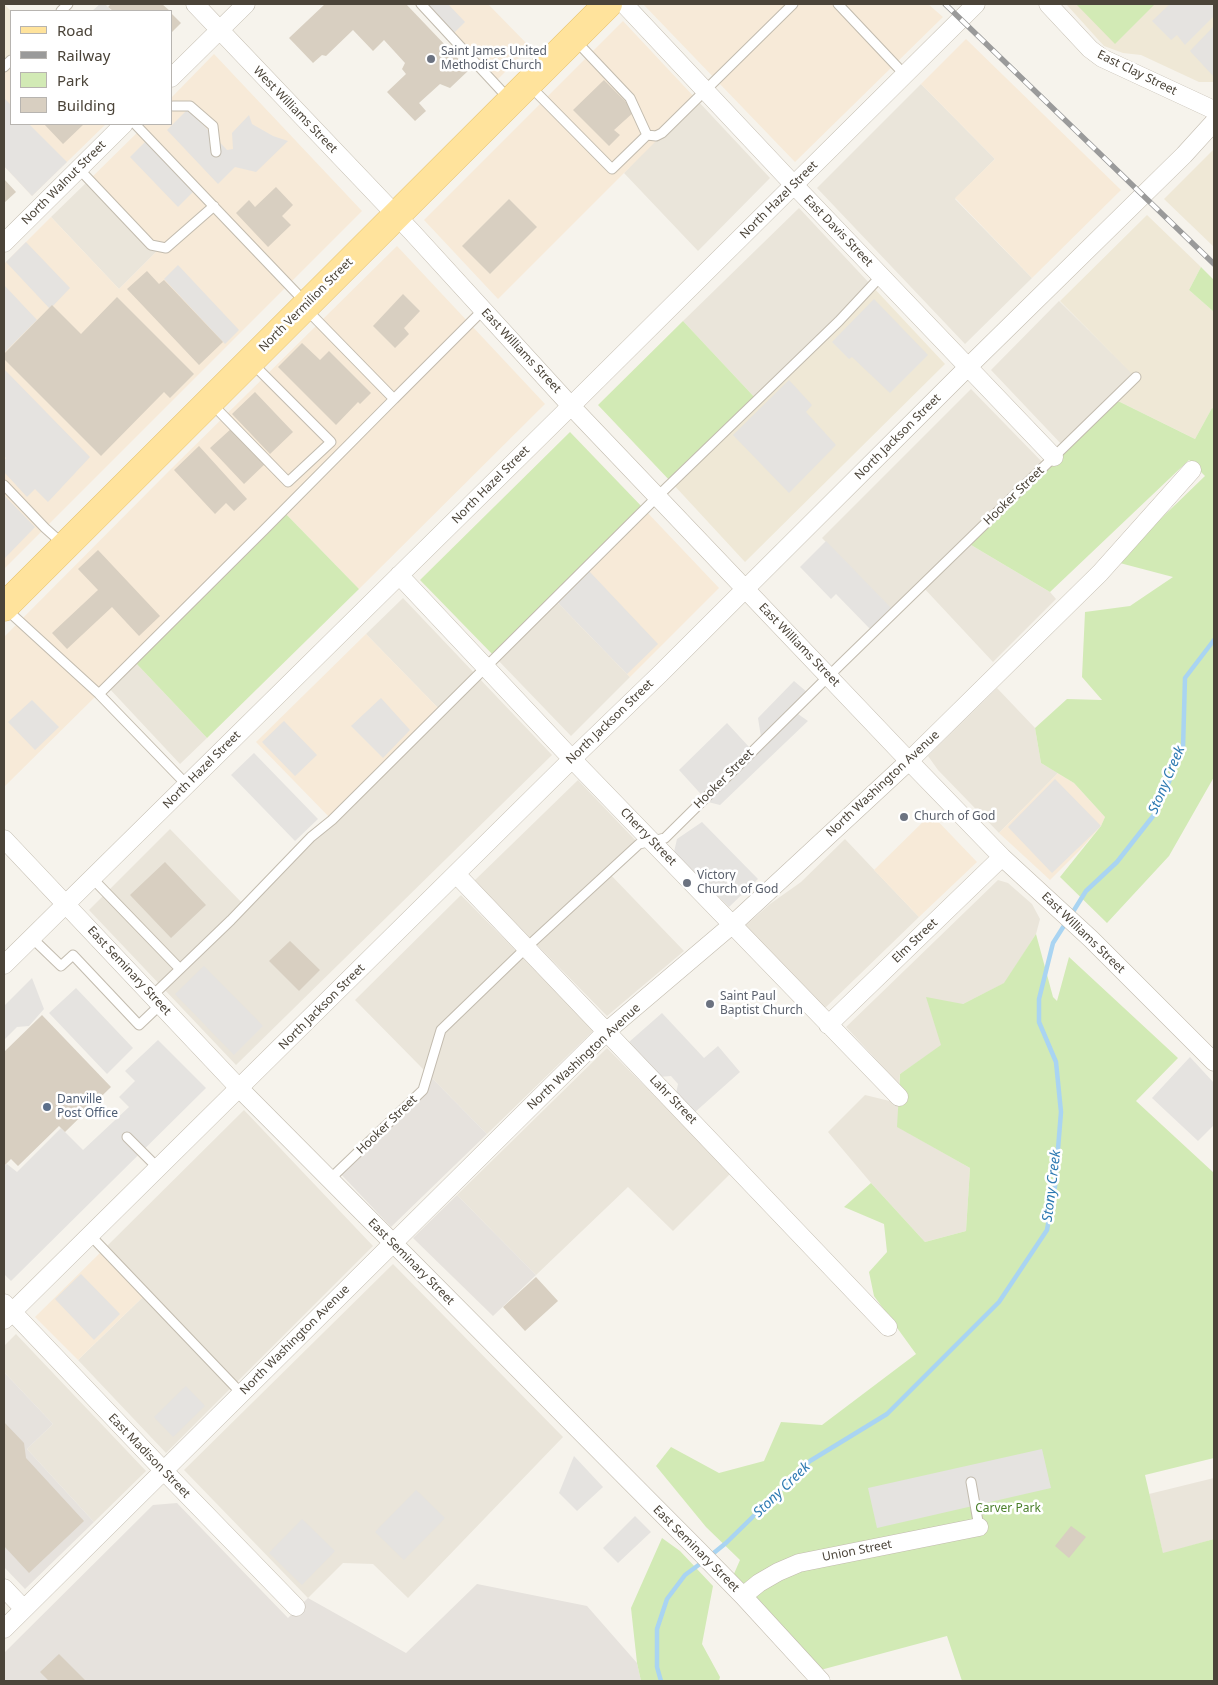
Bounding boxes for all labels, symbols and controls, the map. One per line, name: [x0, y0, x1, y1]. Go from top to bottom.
legend: [10, 10, 172, 125]
text: Road: [57, 20, 93, 40]
text: Railway: [57, 45, 110, 65]
place label: Saint James United Methodist Church: [441, 45, 547, 73]
street label: East Clay Street: [1095, 48, 1179, 98]
marker: Saint James United Methodist Church: [425, 53, 437, 65]
street label: West Williams Street: [250, 64, 340, 156]
text: Park: [57, 70, 89, 90]
text: Building: [57, 95, 115, 115]
street label: North Walnut Street: [19, 138, 109, 228]
street label: North Hazel Street: [737, 158, 821, 242]
street label: East Davis Street: [800, 192, 876, 270]
street label: North Vermilion Street: [256, 255, 356, 355]
street label: East Williams Street: [478, 306, 564, 396]
street label: North Jackson Street: [852, 391, 944, 483]
street label: North Hazel Street: [449, 443, 533, 527]
street label: Hooker Street: [981, 464, 1047, 528]
street label: East Williams Street: [755, 600, 843, 690]
street label: North Jackson Street: [563, 677, 657, 767]
street label: North Hazel Street: [160, 728, 244, 812]
street label: North Washington Avenue: [824, 728, 942, 840]
water label: Stony Creek: [1145, 743, 1189, 817]
street label: Hooker Street: [691, 746, 757, 812]
street label: Cherry Street: [617, 805, 679, 869]
place label: Church of God: [914, 810, 995, 824]
marker: Church of God: [898, 811, 910, 823]
place label: Victory Church of God: [697, 869, 778, 897]
marker: Victory Church of God: [681, 877, 693, 889]
street label: East Williams Street: [1038, 889, 1128, 977]
street label: Elm Street: [889, 916, 941, 966]
street label: East Seminary Street: [84, 924, 174, 1018]
street label: North Jackson Street: [276, 961, 368, 1053]
place label: Saint Paul Baptist Church: [720, 990, 803, 1018]
marker: Saint Paul Baptist Church: [704, 998, 716, 1010]
street label: North Washington Avenue: [525, 1001, 643, 1113]
street label: Lahr Street: [646, 1073, 700, 1127]
place label: Danville Post Office: [57, 1093, 118, 1121]
street label: Hooker Street: [354, 1093, 420, 1157]
marker: Danville Post Office: [41, 1101, 53, 1113]
water label: Stony Creek: [1039, 1149, 1065, 1223]
street label: East Seminary Street: [365, 1216, 457, 1308]
street label: North Washington Avenue: [237, 1282, 353, 1398]
street label: East Madison Street: [105, 1411, 193, 1501]
water label: Stony Creek: [750, 1459, 814, 1521]
park label: Carver Park: [975, 1502, 1041, 1516]
street label: East Seminary Street: [650, 1503, 742, 1595]
street label: Union Street: [821, 1537, 893, 1565]

